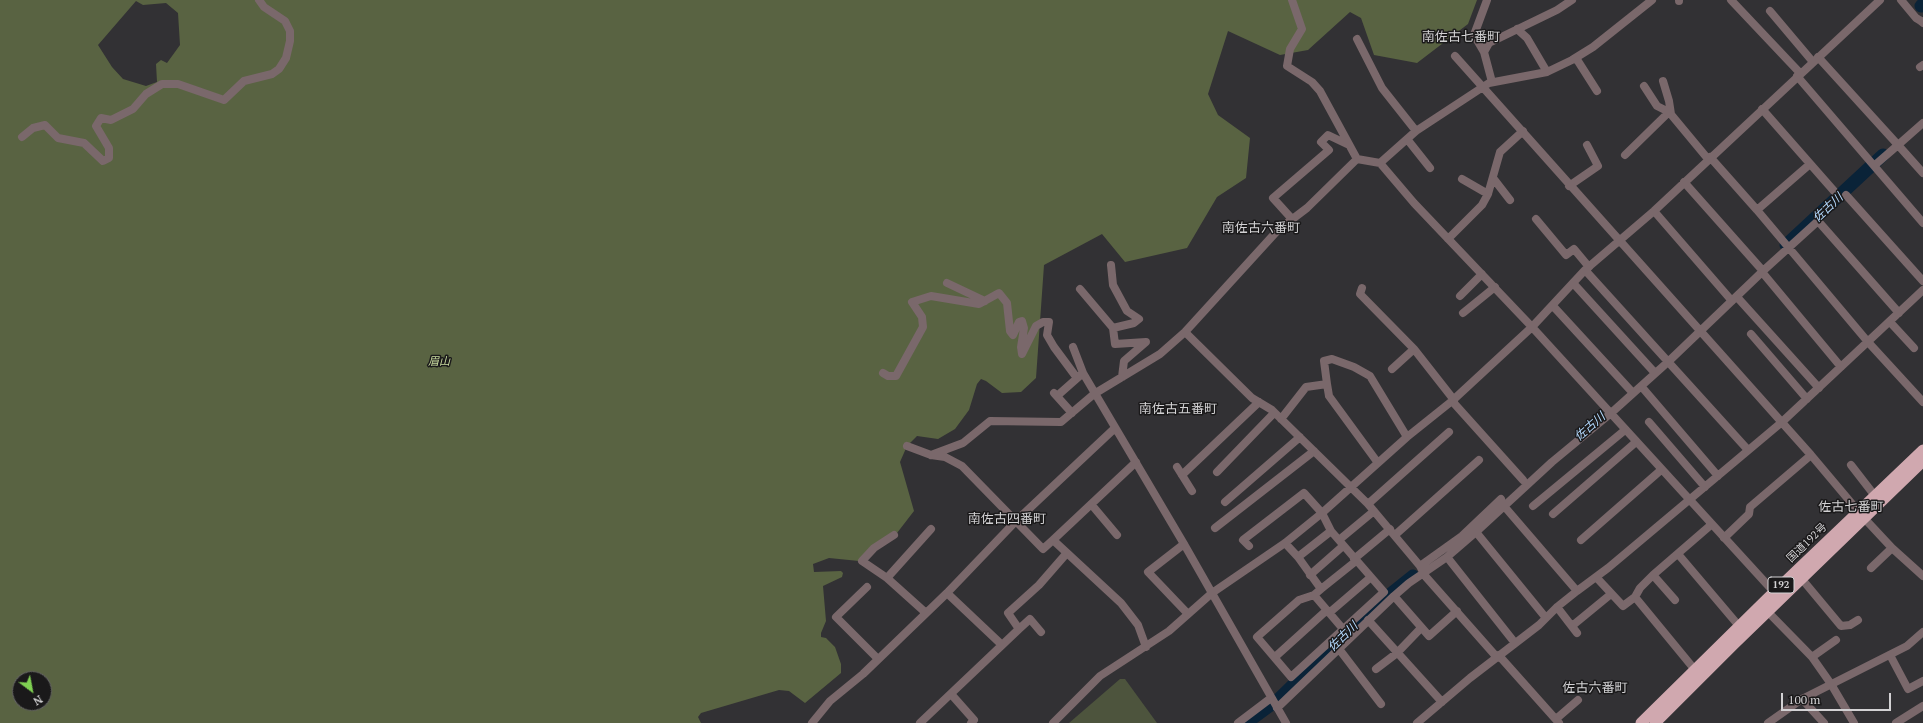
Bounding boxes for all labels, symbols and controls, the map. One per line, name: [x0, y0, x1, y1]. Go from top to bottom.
district label: 南佐古七番町: [1422, 29, 1500, 45]
water label: 佐古川: [1810, 190, 1846, 226]
district label: 南佐古六番町: [1222, 220, 1300, 236]
park label: 眉山: [428, 355, 450, 369]
district label: 南佐古五番町: [1139, 401, 1217, 417]
water label: 佐古川: [1572, 410, 1608, 444]
district label: 佐古七番町: [1819, 499, 1883, 515]
district label: 南佐古四番町: [968, 511, 1046, 527]
street label: 国道192号: [1784, 521, 1830, 565]
road number: 192: [1768, 577, 1794, 593]
water label: 佐古川: [1325, 619, 1361, 655]
north arrow: [12, 671, 52, 711]
district label: 佐古六番町: [1563, 680, 1627, 696]
scale bar: [1783, 685, 1893, 711]
text: N: [31, 692, 45, 708]
text: 100 m: [1788, 692, 1820, 707]

